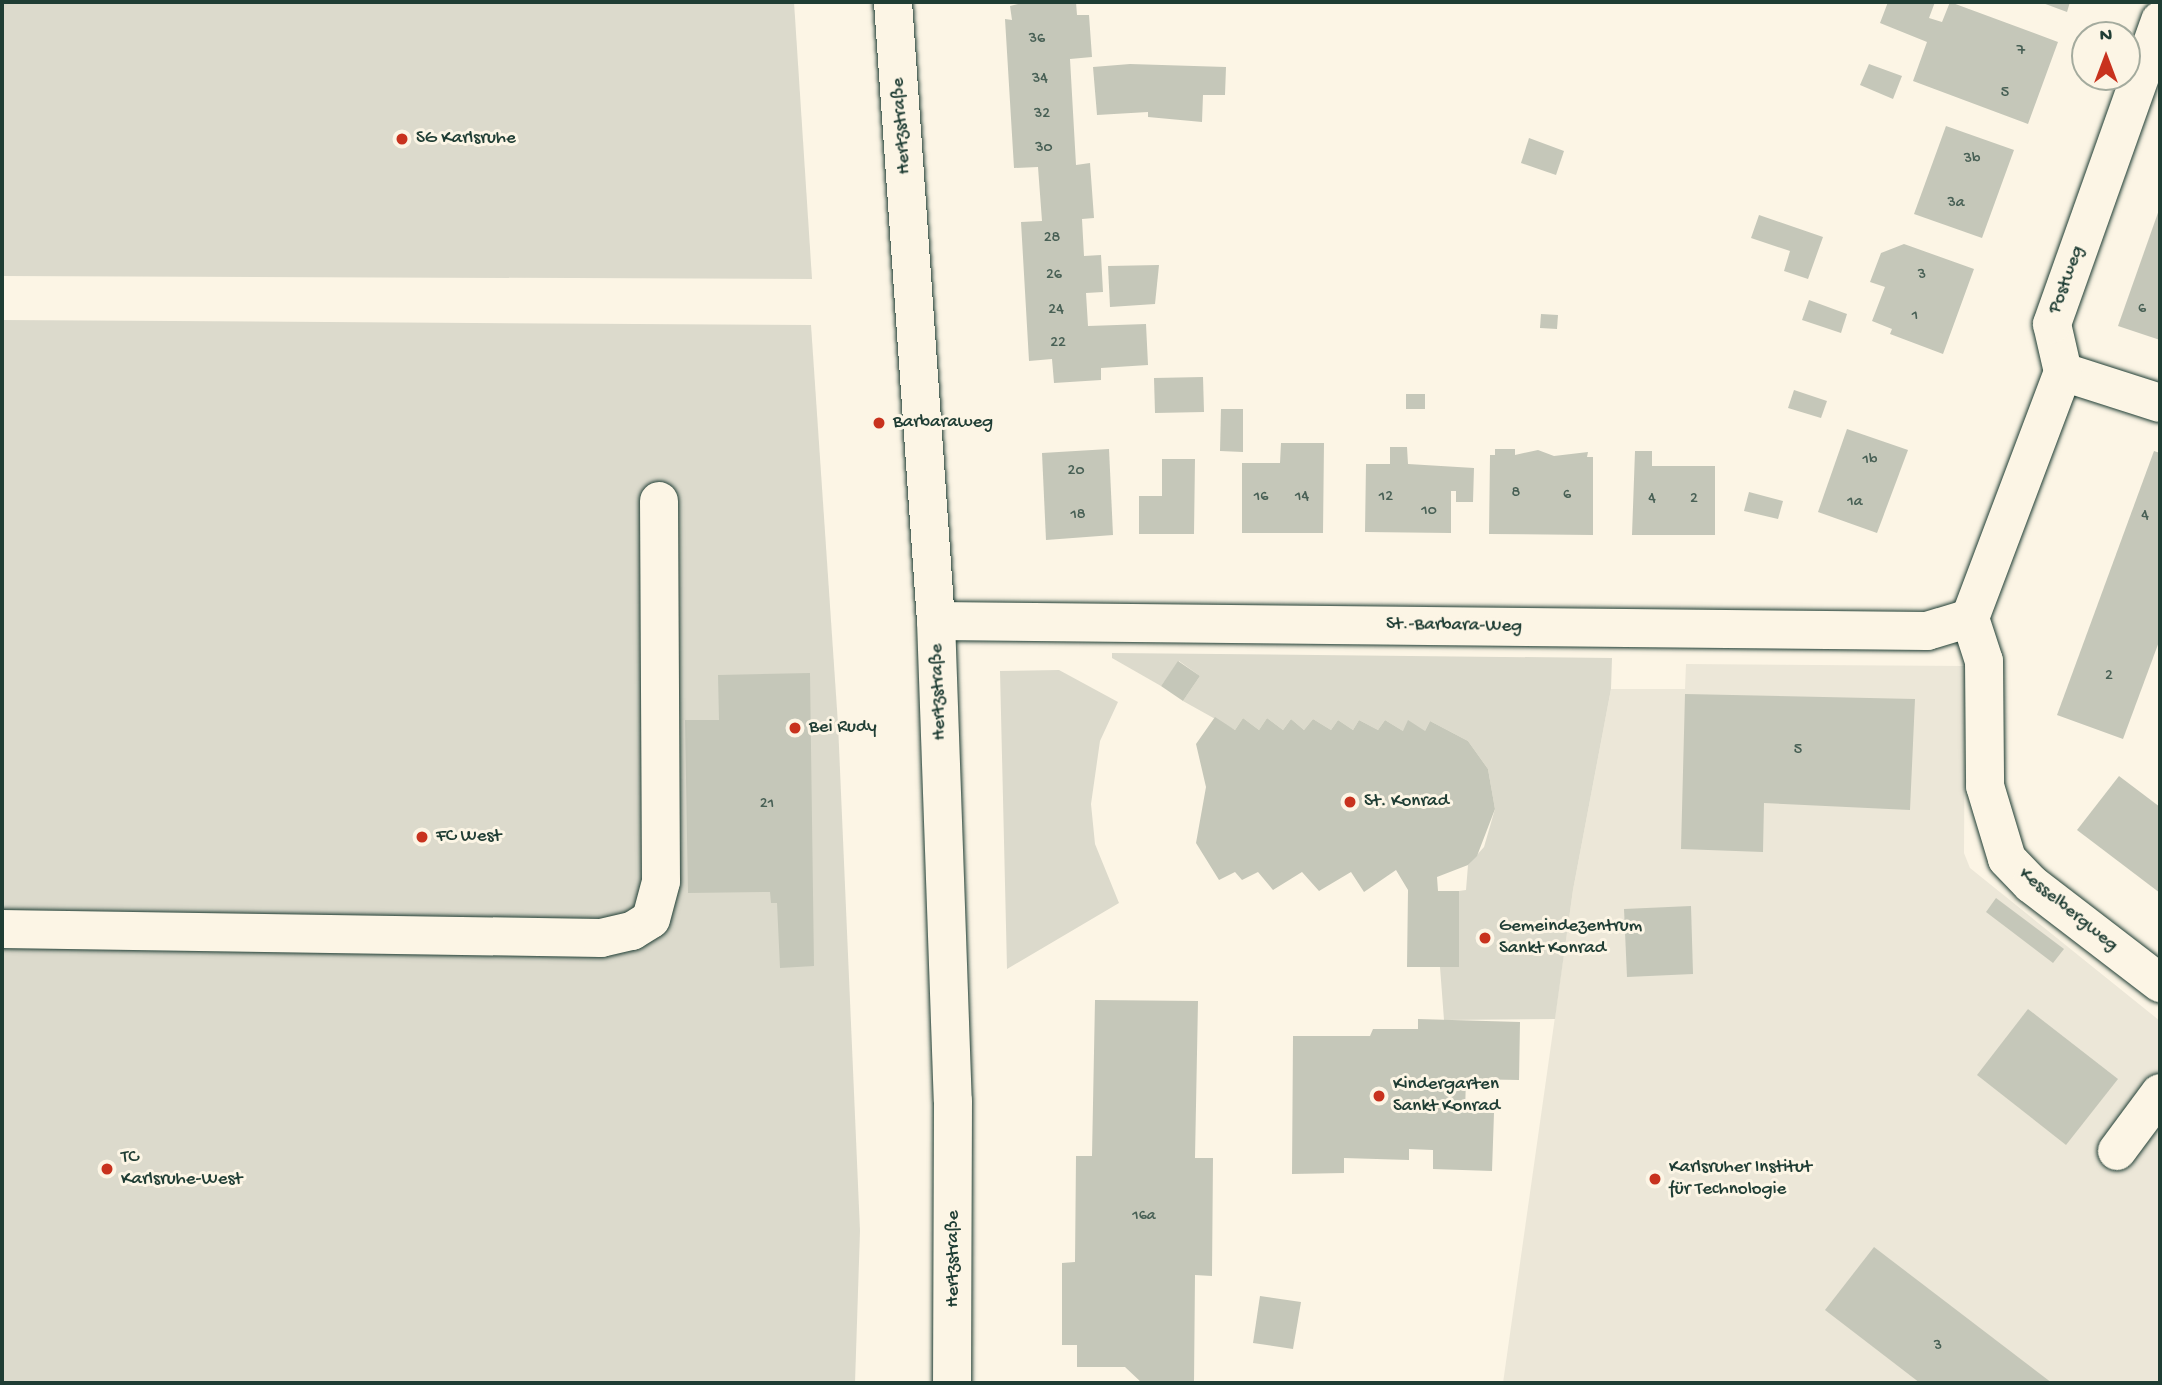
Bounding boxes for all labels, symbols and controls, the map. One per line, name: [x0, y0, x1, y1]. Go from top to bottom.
north arrow: [2071, 21, 2141, 91]
text: N: [2100, 25, 2112, 48]
house number: 36: [1029, 30, 1045, 50]
house number: 7: [2017, 42, 2025, 62]
house number: 34: [1032, 70, 1048, 90]
street label: Hertzstraße: [887, 77, 917, 175]
house number: 5: [2001, 84, 2009, 104]
house number: 32: [1034, 105, 1050, 125]
place label: SG Karlsruhe: [416, 128, 516, 150]
marker: SG Karlsruhe: [394, 131, 410, 147]
house number: 30: [1035, 139, 1053, 159]
house number: 3b: [1964, 150, 1980, 170]
house number: 3a: [1947, 194, 1965, 214]
house number: 28: [1044, 229, 1060, 249]
street label: Postweg: [2044, 243, 2090, 317]
house number: 26: [1046, 266, 1062, 286]
house number: 3: [1918, 266, 1926, 286]
house number: 6: [2138, 300, 2146, 320]
house number: 24: [1048, 301, 1064, 321]
house number: 1: [1912, 307, 1918, 327]
house number: 22: [1050, 334, 1066, 354]
place label: Barbaraweg: [893, 412, 993, 434]
marker: Barbaraweg: [871, 415, 887, 431]
house number: 1b: [1863, 451, 1877, 471]
house number: 20: [1068, 462, 1084, 482]
house number: 8: [1512, 484, 1520, 504]
house number: 6: [1563, 486, 1571, 506]
house number: 16: [1254, 488, 1268, 508]
house number: 14: [1295, 488, 1309, 508]
house number: 12: [1379, 488, 1393, 508]
house number: 4: [1648, 490, 1656, 510]
house number: 2: [1690, 490, 1698, 510]
house number: 1a: [1847, 493, 1863, 513]
house number: 10: [1421, 502, 1437, 522]
house number: 18: [1070, 506, 1086, 526]
house number: 4: [2141, 507, 2149, 527]
street label: St.-Barbara-Weg: [1386, 613, 1522, 639]
street label: Hertzstraße: [926, 643, 952, 741]
house number: 2: [2105, 667, 2113, 687]
place label: Bei Rudy: [809, 717, 876, 739]
marker: Bei Rudy: [787, 720, 803, 736]
house number: 5: [1794, 741, 1802, 761]
place label: St. Konrad: [1364, 791, 1449, 813]
marker: St. Konrad: [1342, 794, 1358, 810]
house number: 21: [760, 795, 774, 815]
place label: FC West: [436, 826, 501, 848]
marker: FC West: [414, 829, 430, 845]
street label: Kesselbergweg: [2014, 863, 2122, 957]
place label: Gemeindezentrum Sankt Konrad: [1499, 916, 1642, 960]
marker: Gemeindezentrum Sankt Konrad: [1477, 930, 1493, 946]
place label: Kindergarten Sankt Konrad: [1393, 1074, 1500, 1118]
marker: Kindergarten Sankt Konrad: [1371, 1088, 1387, 1104]
place label: TC Karlsruhe-West: [121, 1147, 242, 1191]
place label: Karlsruher Institut für Technologie: [1669, 1157, 1812, 1201]
marker: TC Karlsruhe-West: [99, 1161, 115, 1177]
marker: Karlsruher Institut für Technologie: [1647, 1171, 1663, 1187]
house number: 16a: [1132, 1207, 1156, 1227]
street label: Hertzstraße: [943, 1211, 965, 1307]
house number: 3: [1934, 1337, 1942, 1357]

